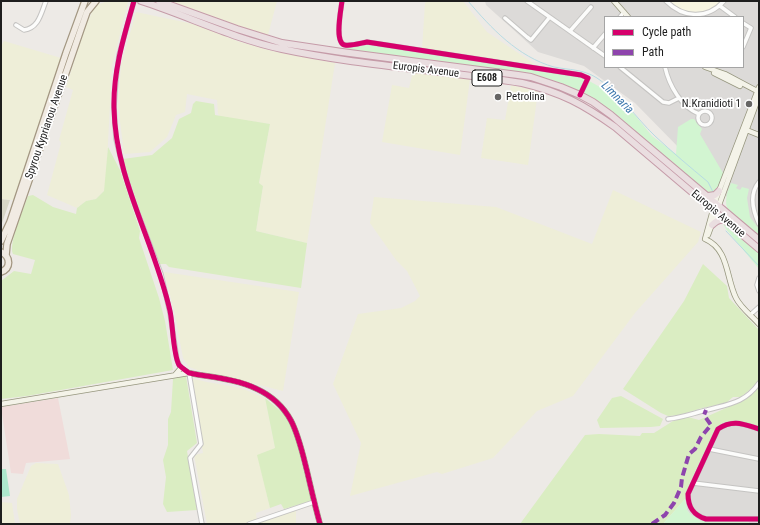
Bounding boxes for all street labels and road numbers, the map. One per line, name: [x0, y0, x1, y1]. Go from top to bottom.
street label: Europis Avenue: [392, 59, 460, 81]
road number: E608: [472, 70, 502, 86]
street label: Spyrou Kyprianou Avenue: [23, 73, 71, 181]
street label: Europis Avenue: [688, 188, 748, 240]

